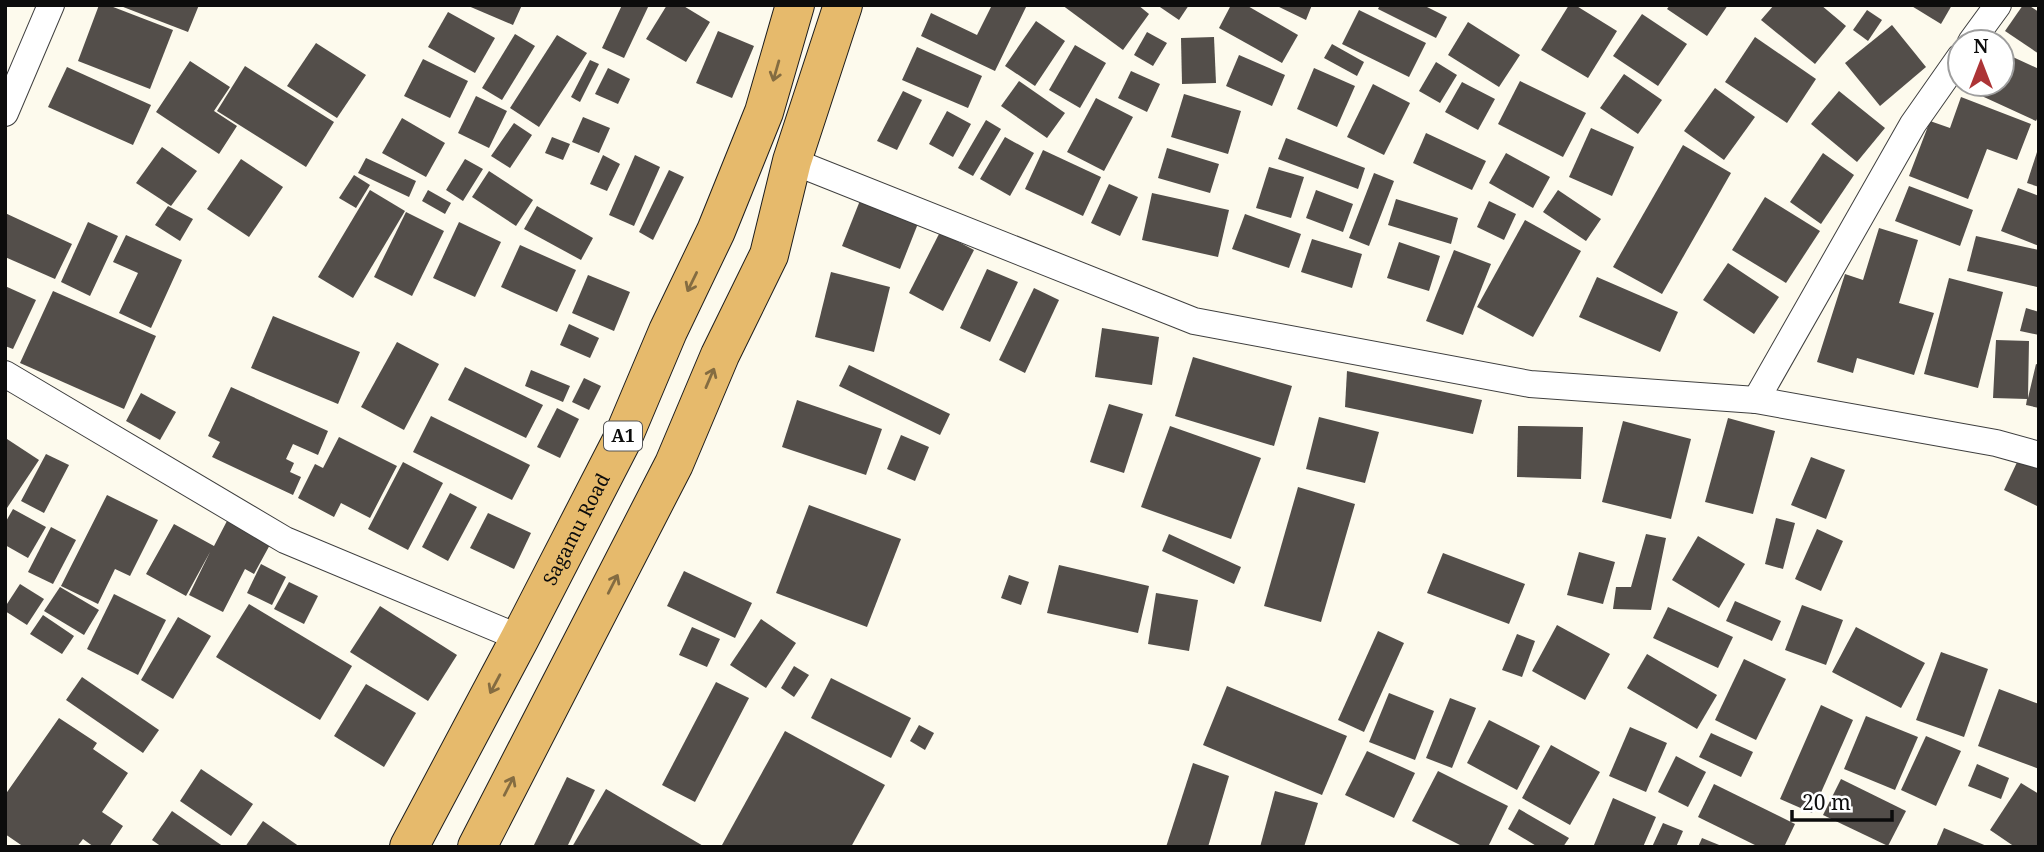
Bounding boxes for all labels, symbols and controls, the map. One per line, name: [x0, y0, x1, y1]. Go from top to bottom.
north arrow: [1946, 28, 2016, 98]
text: N: [1974, 33, 1989, 59]
one-way arrow: [768, 60, 781, 82]
one-way arrow: [684, 271, 698, 292]
one-way arrow: [704, 368, 717, 390]
road number: A1: [604, 422, 642, 450]
street label: Sagamu Road: [536, 468, 616, 590]
one-way arrow: [606, 574, 620, 595]
one-way arrow: [488, 673, 501, 694]
one-way arrow: [502, 776, 516, 797]
scale bar: [1792, 778, 1892, 822]
text: 20 m: [1802, 788, 1851, 816]

